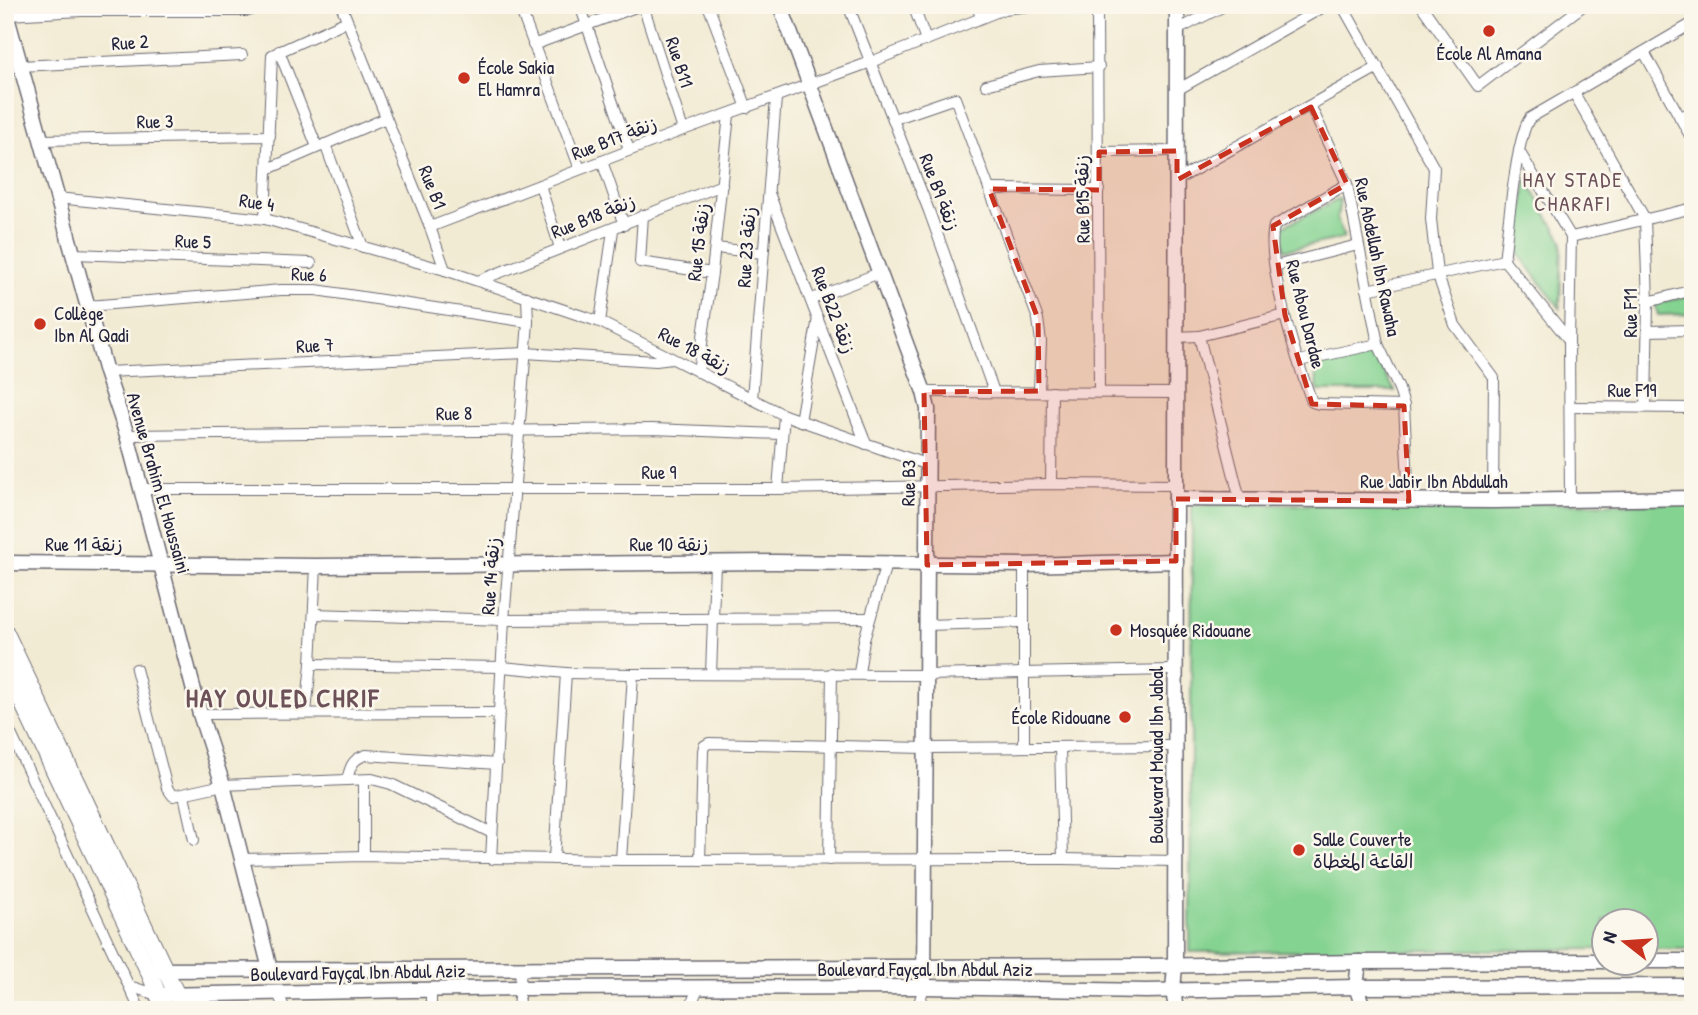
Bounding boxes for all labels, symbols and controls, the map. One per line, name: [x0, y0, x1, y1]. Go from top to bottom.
marker: École Al Amana: [1481, 23, 1497, 39]
street label: Rue 2: [111, 28, 149, 56]
street label: Rue B11: [660, 33, 700, 91]
place label: École Al Amana: [1437, 40, 1542, 66]
place label: École Sakia El Hamra: [478, 54, 555, 102]
marker: École Sakia El Hamra: [456, 70, 472, 86]
street label: Rue 3: [136, 108, 174, 134]
street label: Rue B17 زنقة: [568, 110, 660, 166]
street label: Rue B9 زنقة: [913, 150, 967, 234]
street label: Rue B15 زنقة: [1068, 155, 1096, 243]
street label: Rue B1: [413, 161, 453, 213]
district label: HAY STADE CHARAFI: [1522, 165, 1624, 218]
street label: Rue Abdellah Ibn Rawaha: [1349, 175, 1408, 339]
street label: Rue 4: [238, 186, 276, 218]
street label: Rue B18 زنقة: [547, 187, 639, 245]
street label: Rue 15 زنقة: [680, 201, 716, 283]
street label: Rue 23 زنقة: [730, 206, 762, 288]
street label: Rue 5: [174, 227, 212, 255]
street label: Rue Abou Dardae: [1280, 257, 1332, 371]
street label: Rue 6: [291, 260, 327, 288]
street label: Rue B22 زنقة: [806, 263, 862, 357]
street label: Rue F11: [1617, 288, 1643, 338]
place label: Collège Ibn Al Qadi: [54, 300, 130, 348]
marker: Collège Ibn Al Qadi: [32, 316, 48, 332]
street label: Rue 18 زنقة: [654, 320, 736, 380]
street label: Rue 7: [296, 331, 334, 359]
street label: Rue F19: [1607, 377, 1657, 403]
street label: Avenue Brahim El Houssaini: [121, 389, 197, 577]
street label: Rue 8: [436, 400, 472, 426]
street label: Rue 9: [641, 459, 677, 485]
street label: Rue B3: [895, 460, 921, 506]
street label: Rue Jabir Ibn Abdullah: [1360, 468, 1508, 494]
street label: Rue 11 زنقة: [45, 531, 123, 557]
street label: Rue 10 زنقة: [629, 531, 709, 557]
street label: Rue 14 زنقة: [474, 536, 506, 616]
place label: Mosquée Ridouane: [1130, 617, 1252, 643]
marker: Mosquée Ridouane: [1108, 622, 1124, 638]
street label: Boulevard Mouad Ibn Jabal: [1143, 665, 1169, 844]
district label: HAY OULED CHRIF: [186, 680, 380, 715]
place label: École Ridouane: [1011, 704, 1111, 730]
marker: École Ridouane: [1117, 709, 1133, 725]
place label: Salle Couverte القاعة المغطاة: [1313, 826, 1413, 874]
marker: Salle Couverte القاعة المغطاة: [1291, 842, 1307, 858]
north arrow: [1590, 906, 1660, 976]
text: N: [1595, 928, 1623, 946]
street label: Boulevard Fayçal Ibn Abdul Aziz: [817, 956, 1033, 982]
street label: Boulevard Fayçal Ibn Abdul Aziz: [250, 957, 466, 987]

